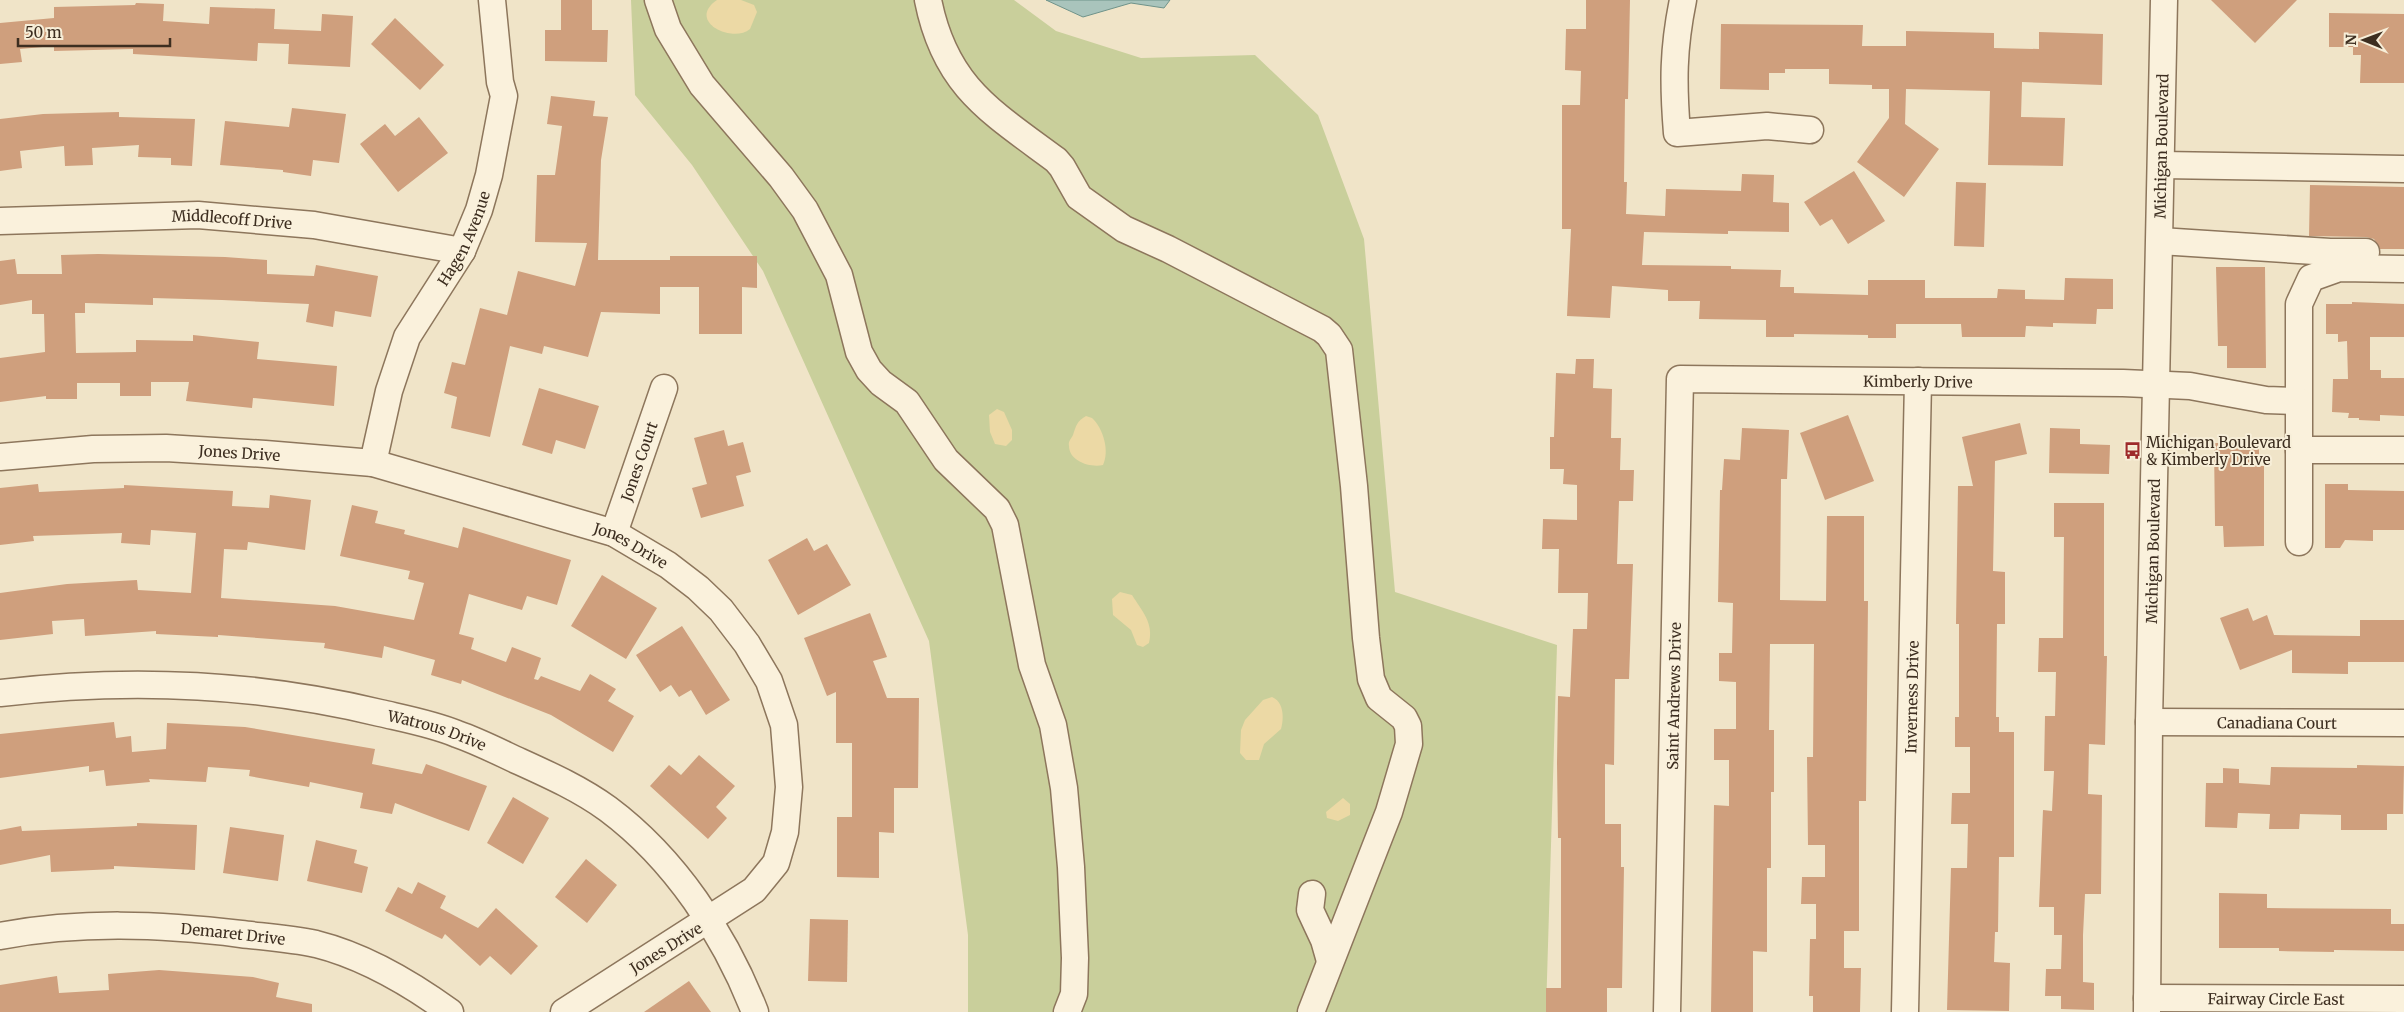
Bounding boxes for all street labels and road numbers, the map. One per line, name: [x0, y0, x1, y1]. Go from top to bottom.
street label: Michigan Boulevard: [2150, 73, 2172, 219]
street label: Hagen Avenue: [433, 189, 493, 289]
street label: Middlecoff Drive: [171, 205, 293, 233]
street label: Kimberly Drive: [1863, 371, 1973, 391]
street label: Jones Court: [616, 419, 661, 504]
street label: Jones Drive: [197, 440, 281, 465]
street label: Michigan Boulevard: [2142, 478, 2164, 624]
street label: Jones Drive: [590, 518, 671, 572]
street label: Saint Andrews Drive: [1662, 622, 1685, 770]
street label: Inverness Drive: [1901, 640, 1922, 754]
street label: Watrous Drive: [385, 705, 490, 754]
street label: Canadiana Court: [2217, 713, 2337, 732]
street label: Jones Drive: [626, 918, 706, 978]
street label: Demaret Drive: [180, 919, 287, 948]
street label: Fairway Circle East: [2207, 989, 2345, 1008]

